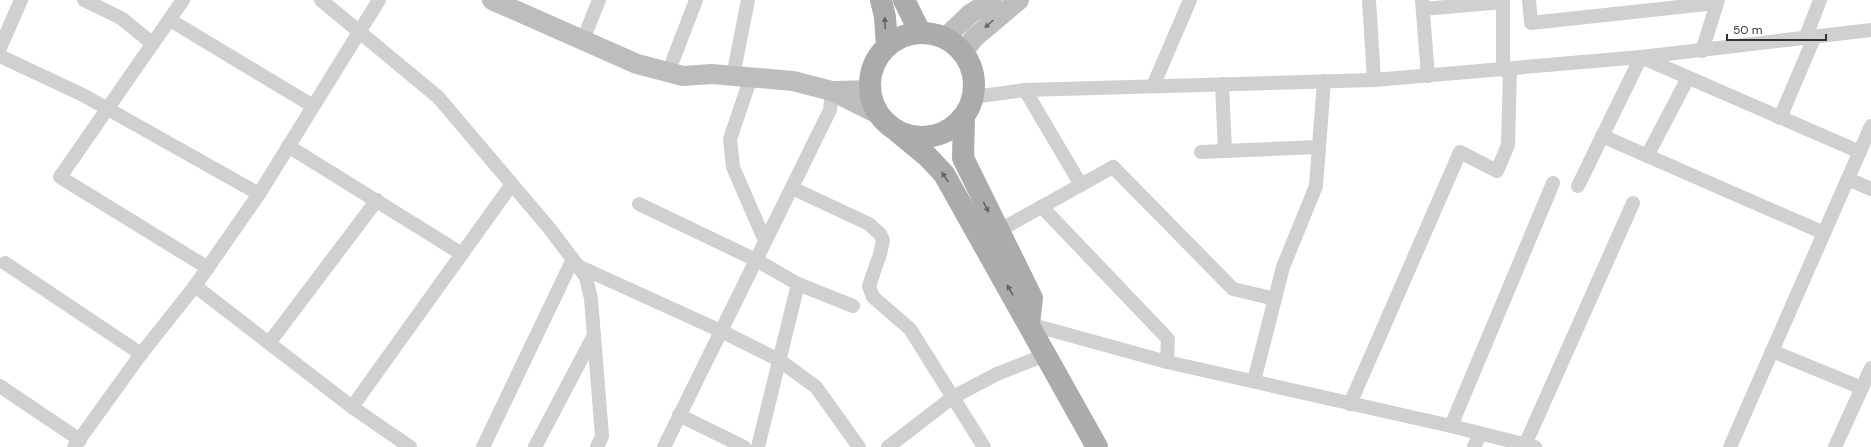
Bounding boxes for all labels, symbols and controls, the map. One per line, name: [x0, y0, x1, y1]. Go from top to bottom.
scale bar: [1727, 16, 1826, 42]
one-way arrow: [882, 17, 889, 29]
one-way arrow: [985, 19, 994, 28]
text: 50 m: [1733, 22, 1762, 38]
one-way arrow: [941, 172, 949, 182]
one-way arrow: [983, 202, 989, 213]
one-way arrow: [1006, 284, 1013, 296]

